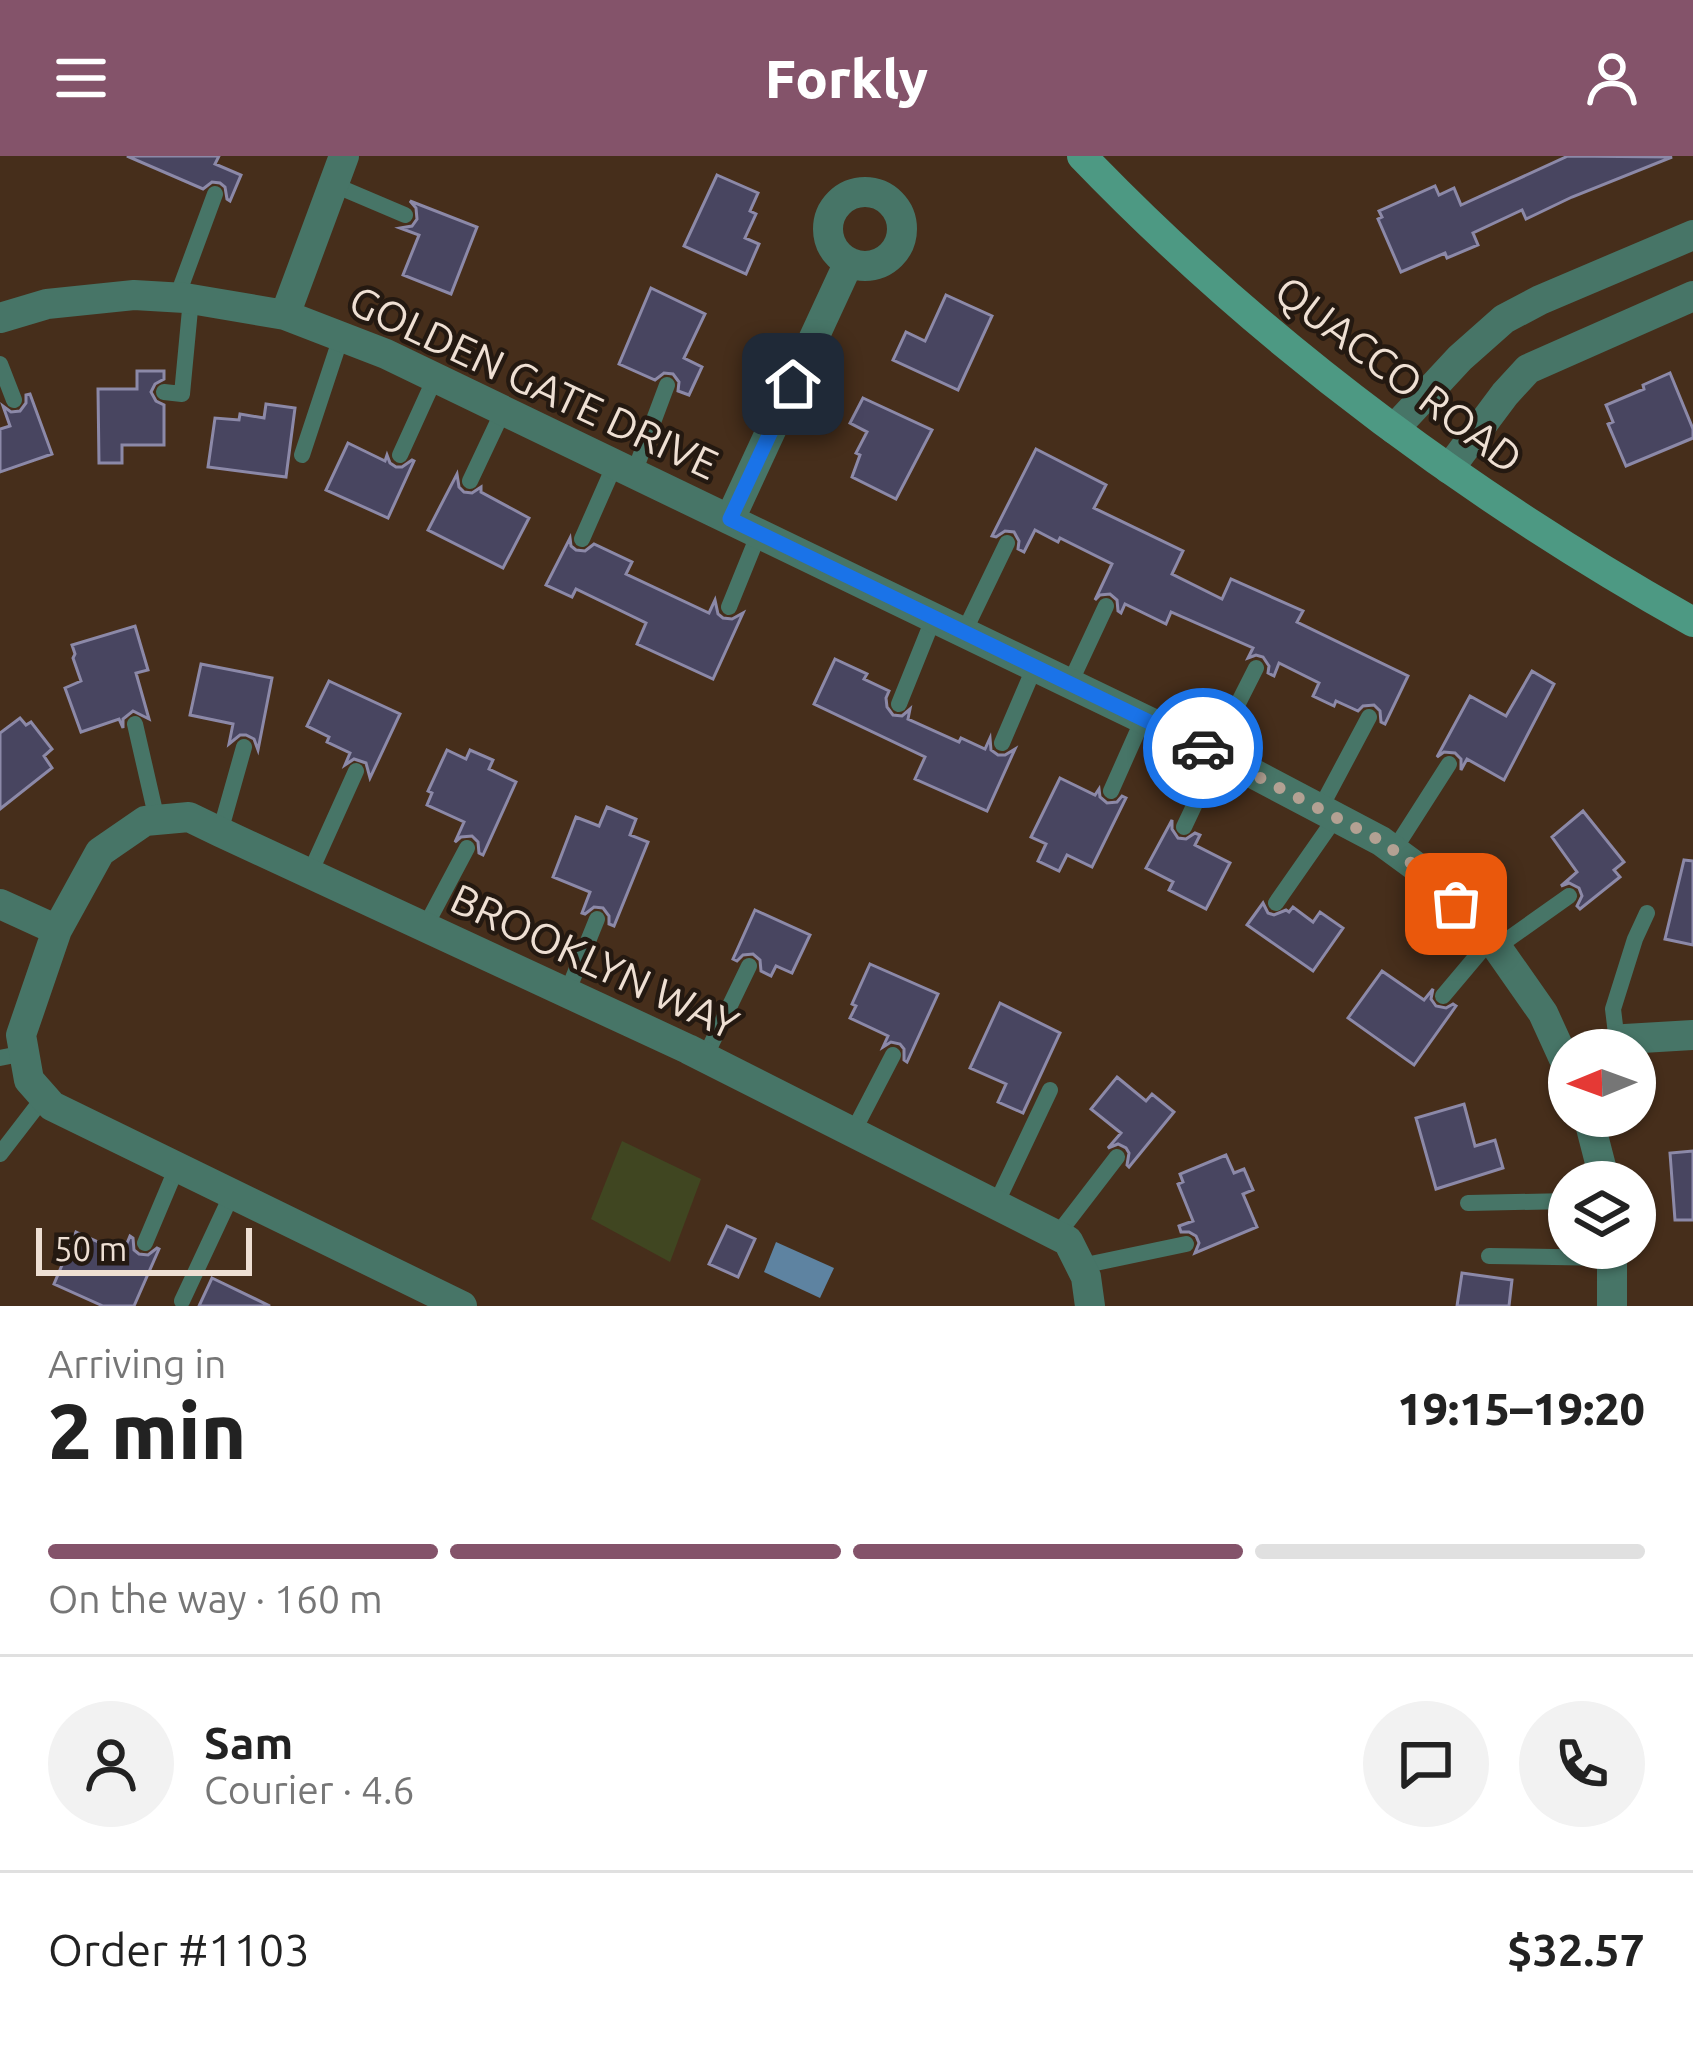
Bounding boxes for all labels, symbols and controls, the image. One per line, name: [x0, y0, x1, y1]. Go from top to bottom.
icon: menu: [48, 45, 114, 111]
icon: person: [1579, 45, 1645, 111]
text: Forkly: [765, 48, 928, 108]
street label: QUACCO ROAD: [1267, 266, 1531, 482]
street label: GOLDEN GATE DRIVE: [342, 276, 726, 488]
pin: [742, 333, 844, 435]
icon: home: [760, 351, 826, 417]
courier: [1143, 688, 1263, 808]
icon: car: [1170, 715, 1236, 781]
pin: [1405, 853, 1507, 955]
icon: bag: [1423, 871, 1489, 937]
street label: BROOKLYN WAY: [444, 874, 746, 1048]
north arrow: [1548, 1029, 1656, 1137]
map controls: [1548, 1029, 1656, 1269]
button: layers: [1548, 1161, 1656, 1269]
scale bar: [36, 1222, 252, 1275]
text: 50 m: [54, 1230, 127, 1267]
text: Arriving in: [48, 1342, 226, 1385]
text: 19:15–19:20: [1397, 1383, 1645, 1434]
text: 2 min: [48, 1386, 246, 1474]
text: On the way · 160 m: [48, 1577, 383, 1620]
button: person: [48, 1701, 174, 1827]
button: chat: [1363, 1701, 1489, 1827]
button: phone: [1519, 1701, 1645, 1827]
text: Sam: [204, 1717, 293, 1768]
text: Courier · 4.6: [204, 1768, 415, 1811]
text: Order #1103: [48, 1924, 310, 1975]
text: $32.57: [1507, 1924, 1645, 1975]

